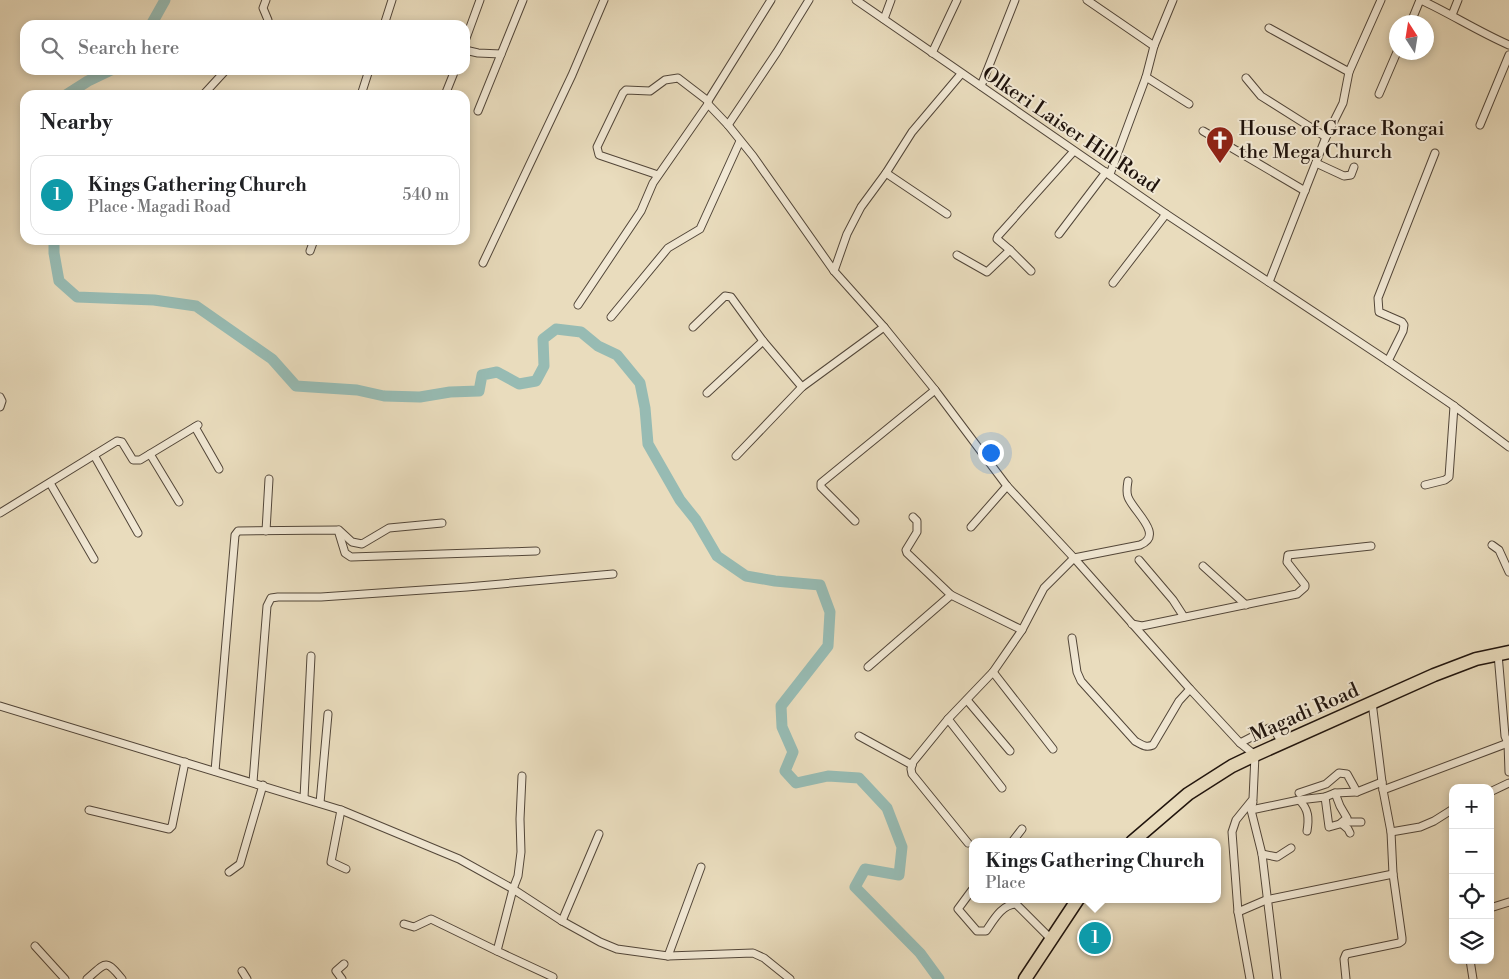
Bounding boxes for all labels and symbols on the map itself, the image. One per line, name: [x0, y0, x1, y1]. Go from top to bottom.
north arrow: [1389, 15, 1434, 60]
street label: Olkeri Laiser Hill Road: [977, 62, 1164, 199]
place label: House of Grace Rongai the Mega Church: [1239, 117, 1445, 165]
church icon: House of Grace Rongai the Mega Church: [1205, 125, 1235, 164]
your location: [978, 440, 1004, 466]
street label: Magadi Road: [1246, 678, 1364, 749]
pin: 1: [1079, 919, 1111, 957]

